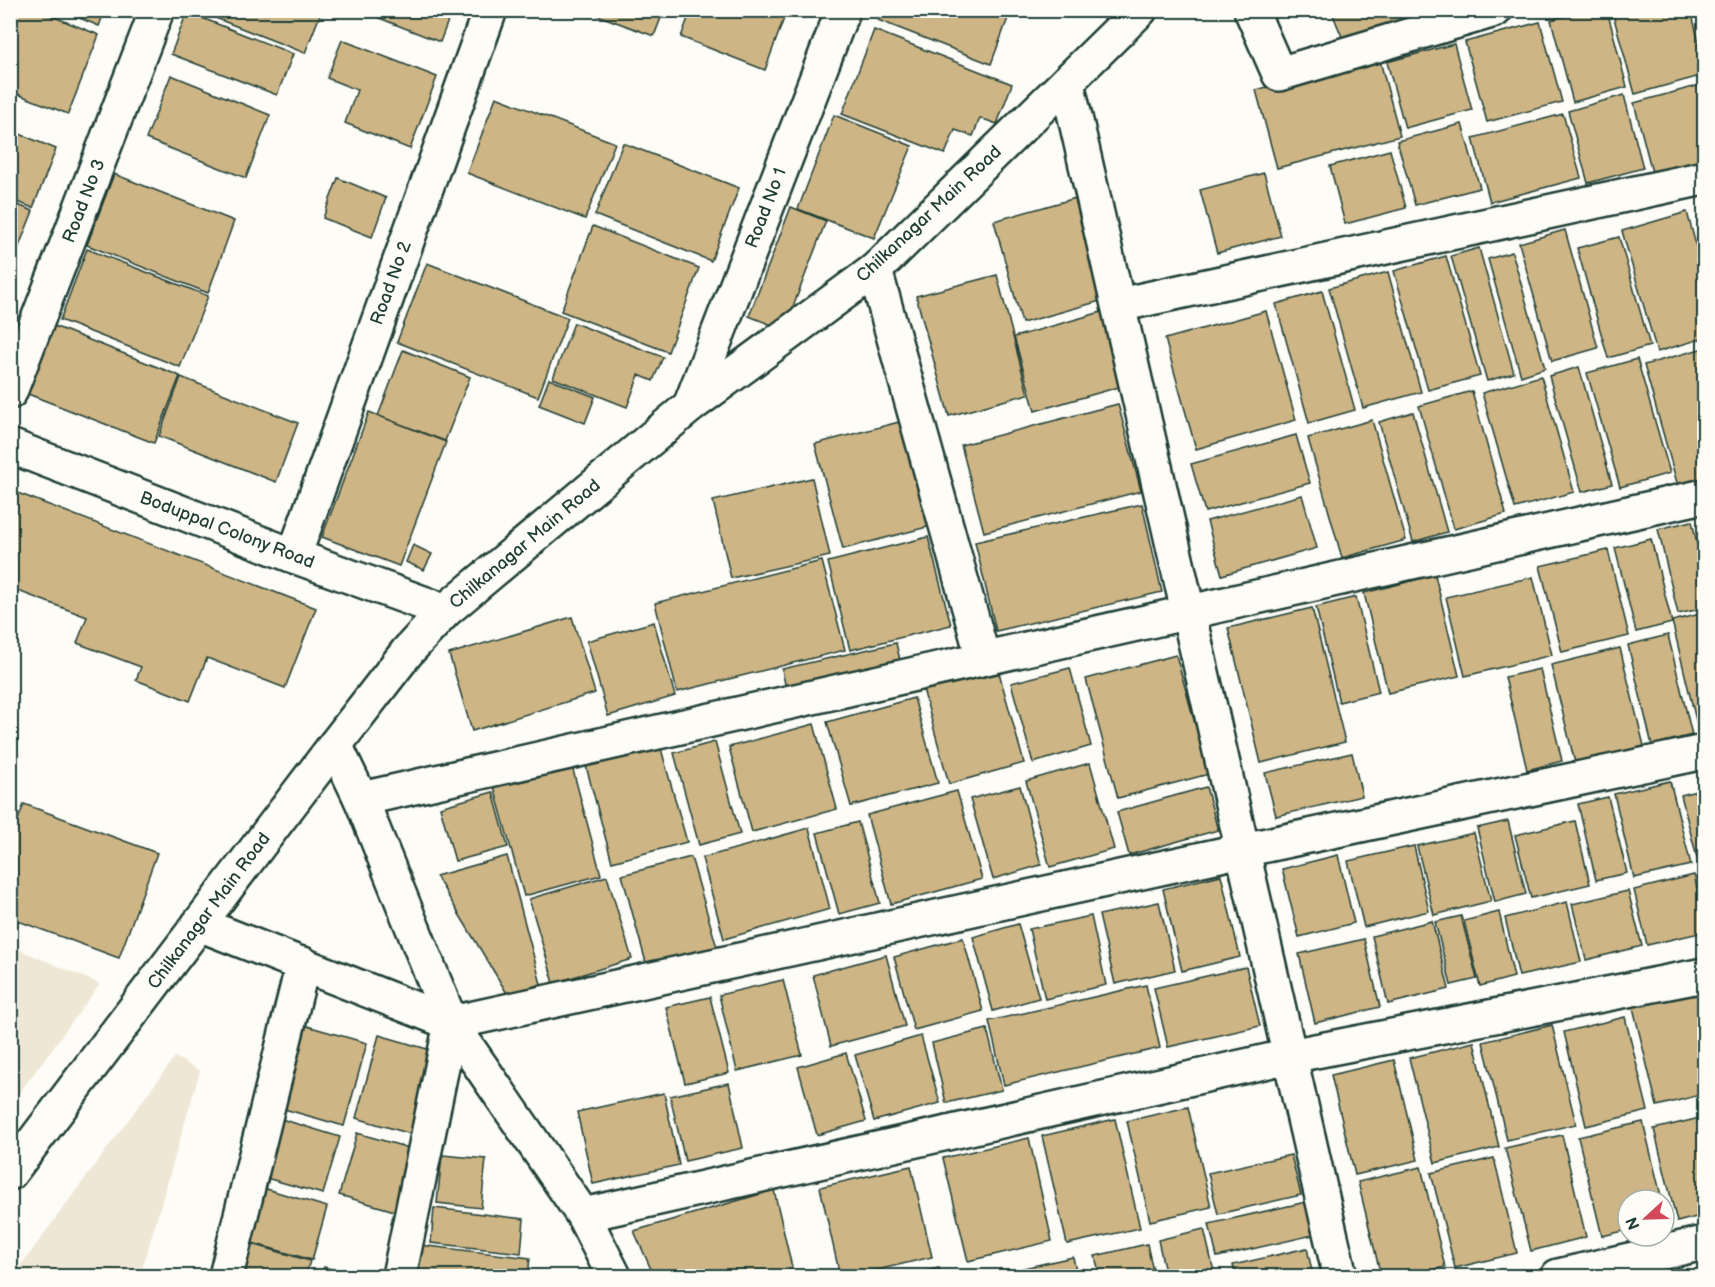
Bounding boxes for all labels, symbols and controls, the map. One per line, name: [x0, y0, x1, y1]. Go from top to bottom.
street label: Chilkanagar Main Road: [852, 141, 1006, 287]
street label: Road No 3: [58, 156, 110, 246]
street label: Road No 1: [741, 165, 791, 251]
street label: Road No 2: [366, 238, 416, 328]
street label: Chilkanagar Main Road: [445, 475, 605, 613]
street label: Boduppal Colony Road: [137, 487, 317, 573]
street label: Chilkanagar Main Road: [143, 829, 275, 993]
north arrow: [1616, 1188, 1676, 1248]
text: N: [1622, 1214, 1645, 1232]

